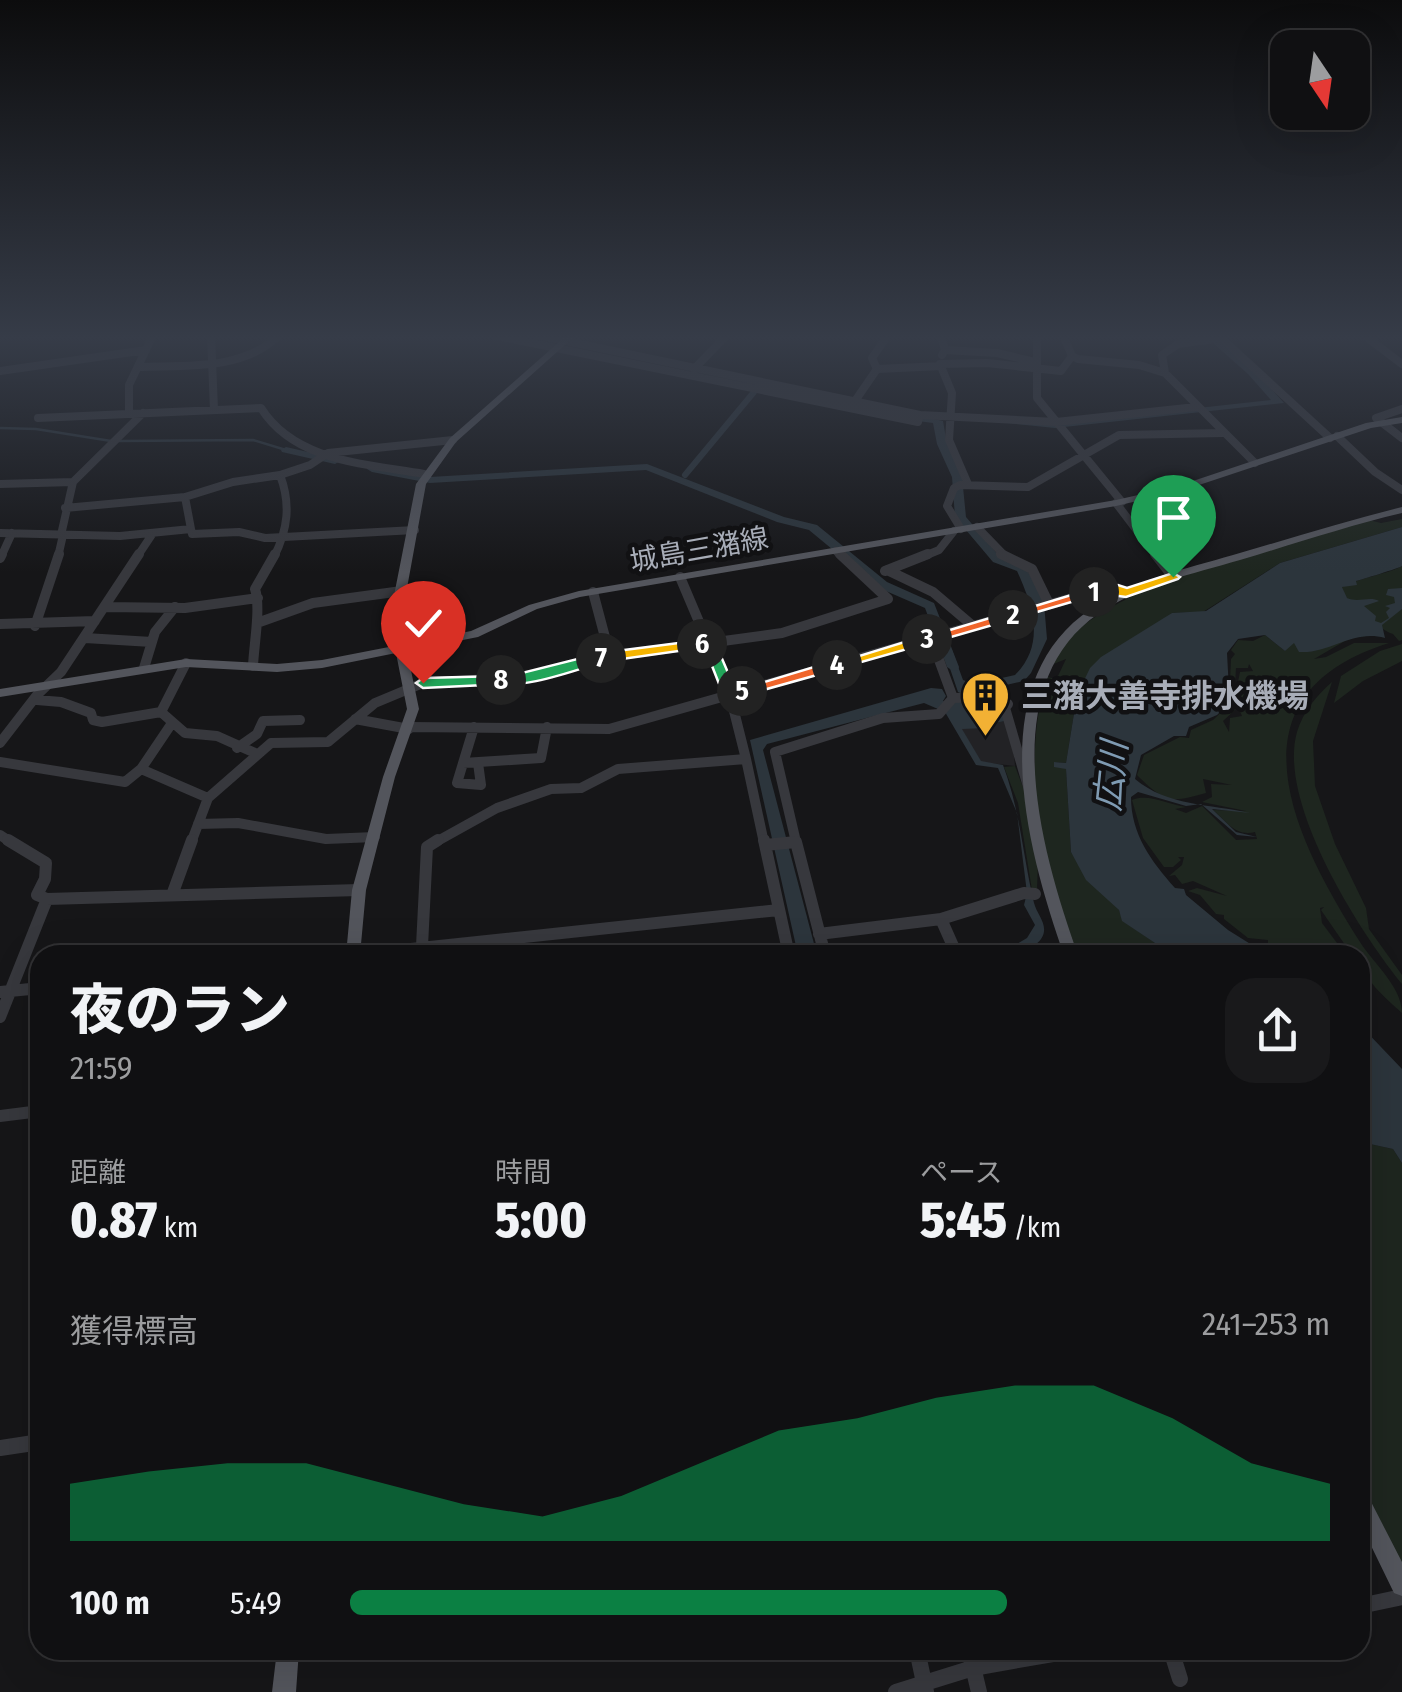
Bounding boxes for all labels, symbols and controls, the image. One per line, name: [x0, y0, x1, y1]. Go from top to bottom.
north arrow: [1270, 30, 1370, 130]
map controls: [1270, 30, 1370, 130]
pin: [1131, 475, 1216, 578]
icon: arrive: [1146, 490, 1201, 545]
street label: 城島三潴線: [627, 521, 771, 578]
pin: 1: [1069, 567, 1119, 617]
text: 1: [1088, 575, 1100, 608]
pin: [381, 581, 466, 684]
pin: 2: [988, 590, 1038, 640]
icon: check: [396, 596, 451, 651]
text: 2: [1007, 598, 1019, 631]
pin: 3: [902, 614, 952, 664]
pin: 6: [677, 619, 727, 669]
text: 3: [920, 622, 934, 655]
text: 6: [695, 627, 709, 660]
pin: 7: [576, 633, 626, 683]
pin: 4: [812, 640, 862, 690]
text: 7: [595, 641, 607, 674]
text: 4: [830, 648, 844, 681]
pin: 8: [476, 655, 526, 705]
text: 8: [494, 663, 508, 696]
pin: 5: [717, 666, 767, 716]
building icon: 三潴大善寺排水機場: [960, 670, 1012, 738]
text: 5: [735, 674, 749, 707]
place label: 三潴大善寺排水機場: [1021, 677, 1309, 715]
water label: 広川: [1086, 735, 1136, 813]
text: 夜のラン: [70, 978, 290, 1044]
button: share: [1225, 978, 1330, 1083]
text: 21:59: [70, 1049, 133, 1087]
text: 距離: [70, 1156, 126, 1189]
text: 時間: [495, 1156, 551, 1189]
text: ペース: [920, 1156, 1003, 1189]
text: 0.87: [70, 1190, 157, 1250]
text: 5:00: [495, 1190, 587, 1250]
text: 5:45: [920, 1190, 1007, 1250]
text: km: [157, 1211, 198, 1244]
text: /km: [1007, 1211, 1061, 1244]
text: 241–253 m: [1202, 1305, 1330, 1343]
text: 獲得標高: [70, 1312, 198, 1350]
text: 100 m: [70, 1584, 150, 1622]
text: 5:49: [230, 1584, 282, 1622]

